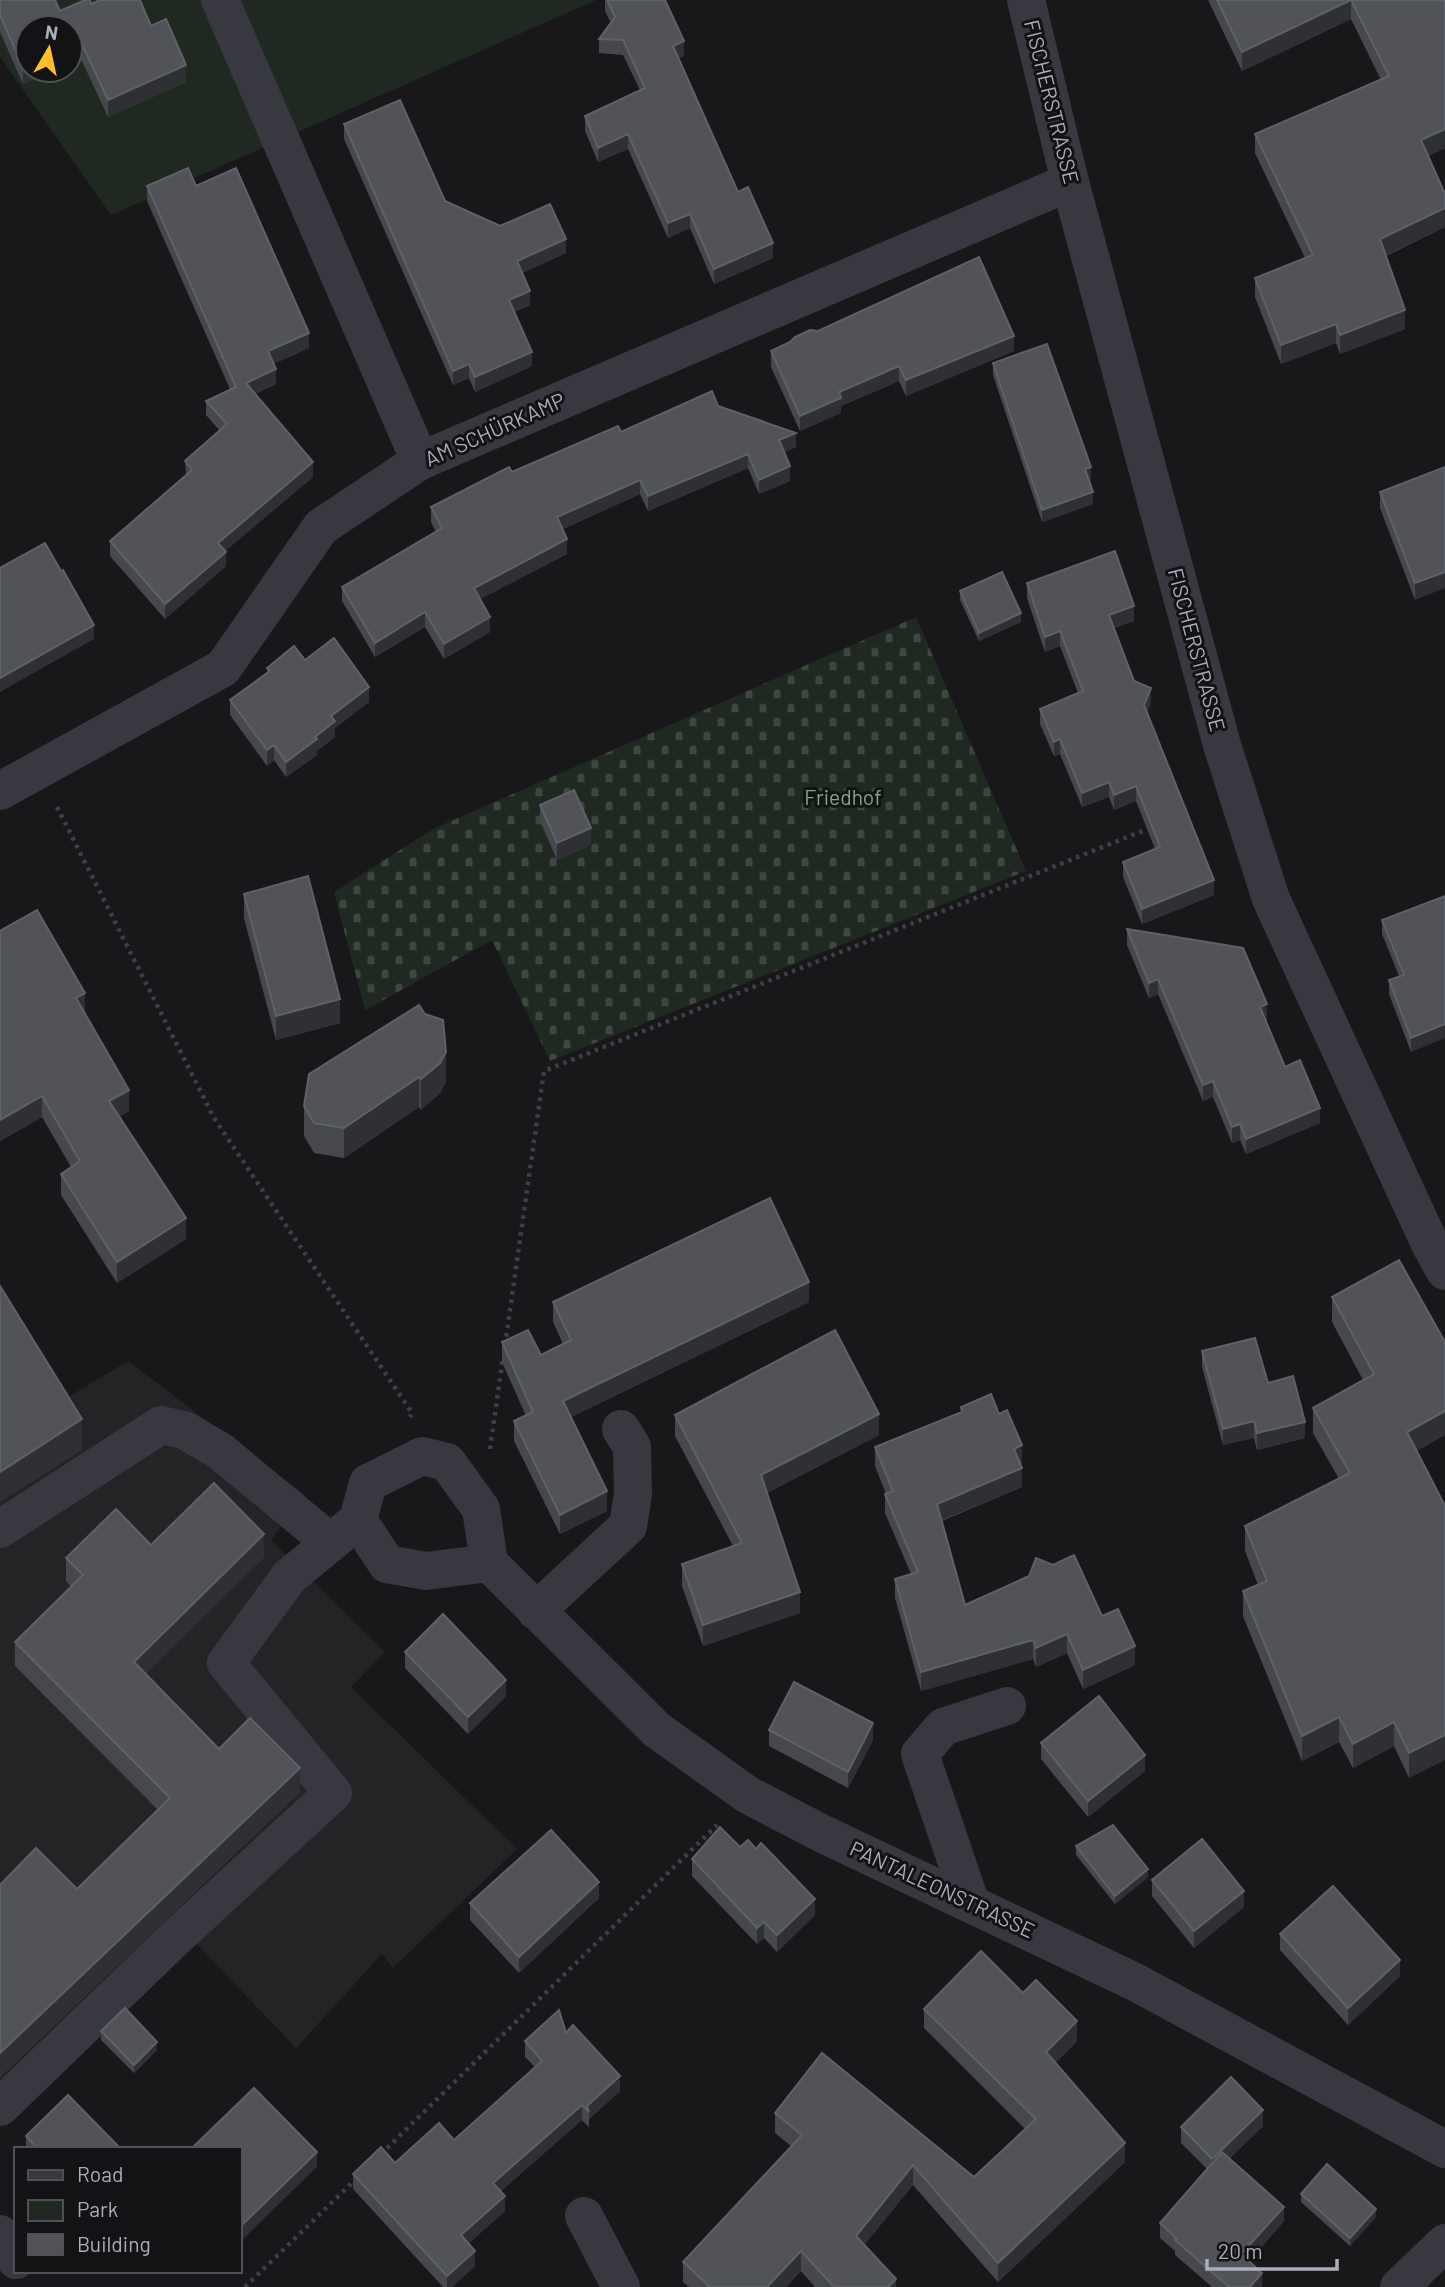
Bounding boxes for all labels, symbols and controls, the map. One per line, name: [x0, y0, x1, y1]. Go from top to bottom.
north arrow: [14, 14, 84, 84]
street label: FISCHERSTRASSE: [1020, 17, 1085, 186]
text: N: [44, 19, 60, 44]
street label: AM SCHÜRKAMP: [420, 387, 568, 471]
street label: FISCHERSTRASSE: [1164, 565, 1231, 734]
park label: Friedhof: [804, 784, 882, 809]
street label: PANTALEONSTRASSE: [846, 1835, 1039, 1942]
legend: [14, 2147, 242, 2273]
text: Road: [77, 2161, 123, 2186]
text: Park: [77, 2196, 118, 2221]
scale bar: [1207, 2228, 1336, 2272]
text: Building: [77, 2231, 151, 2256]
text: 20 m: [1218, 2238, 1263, 2263]

